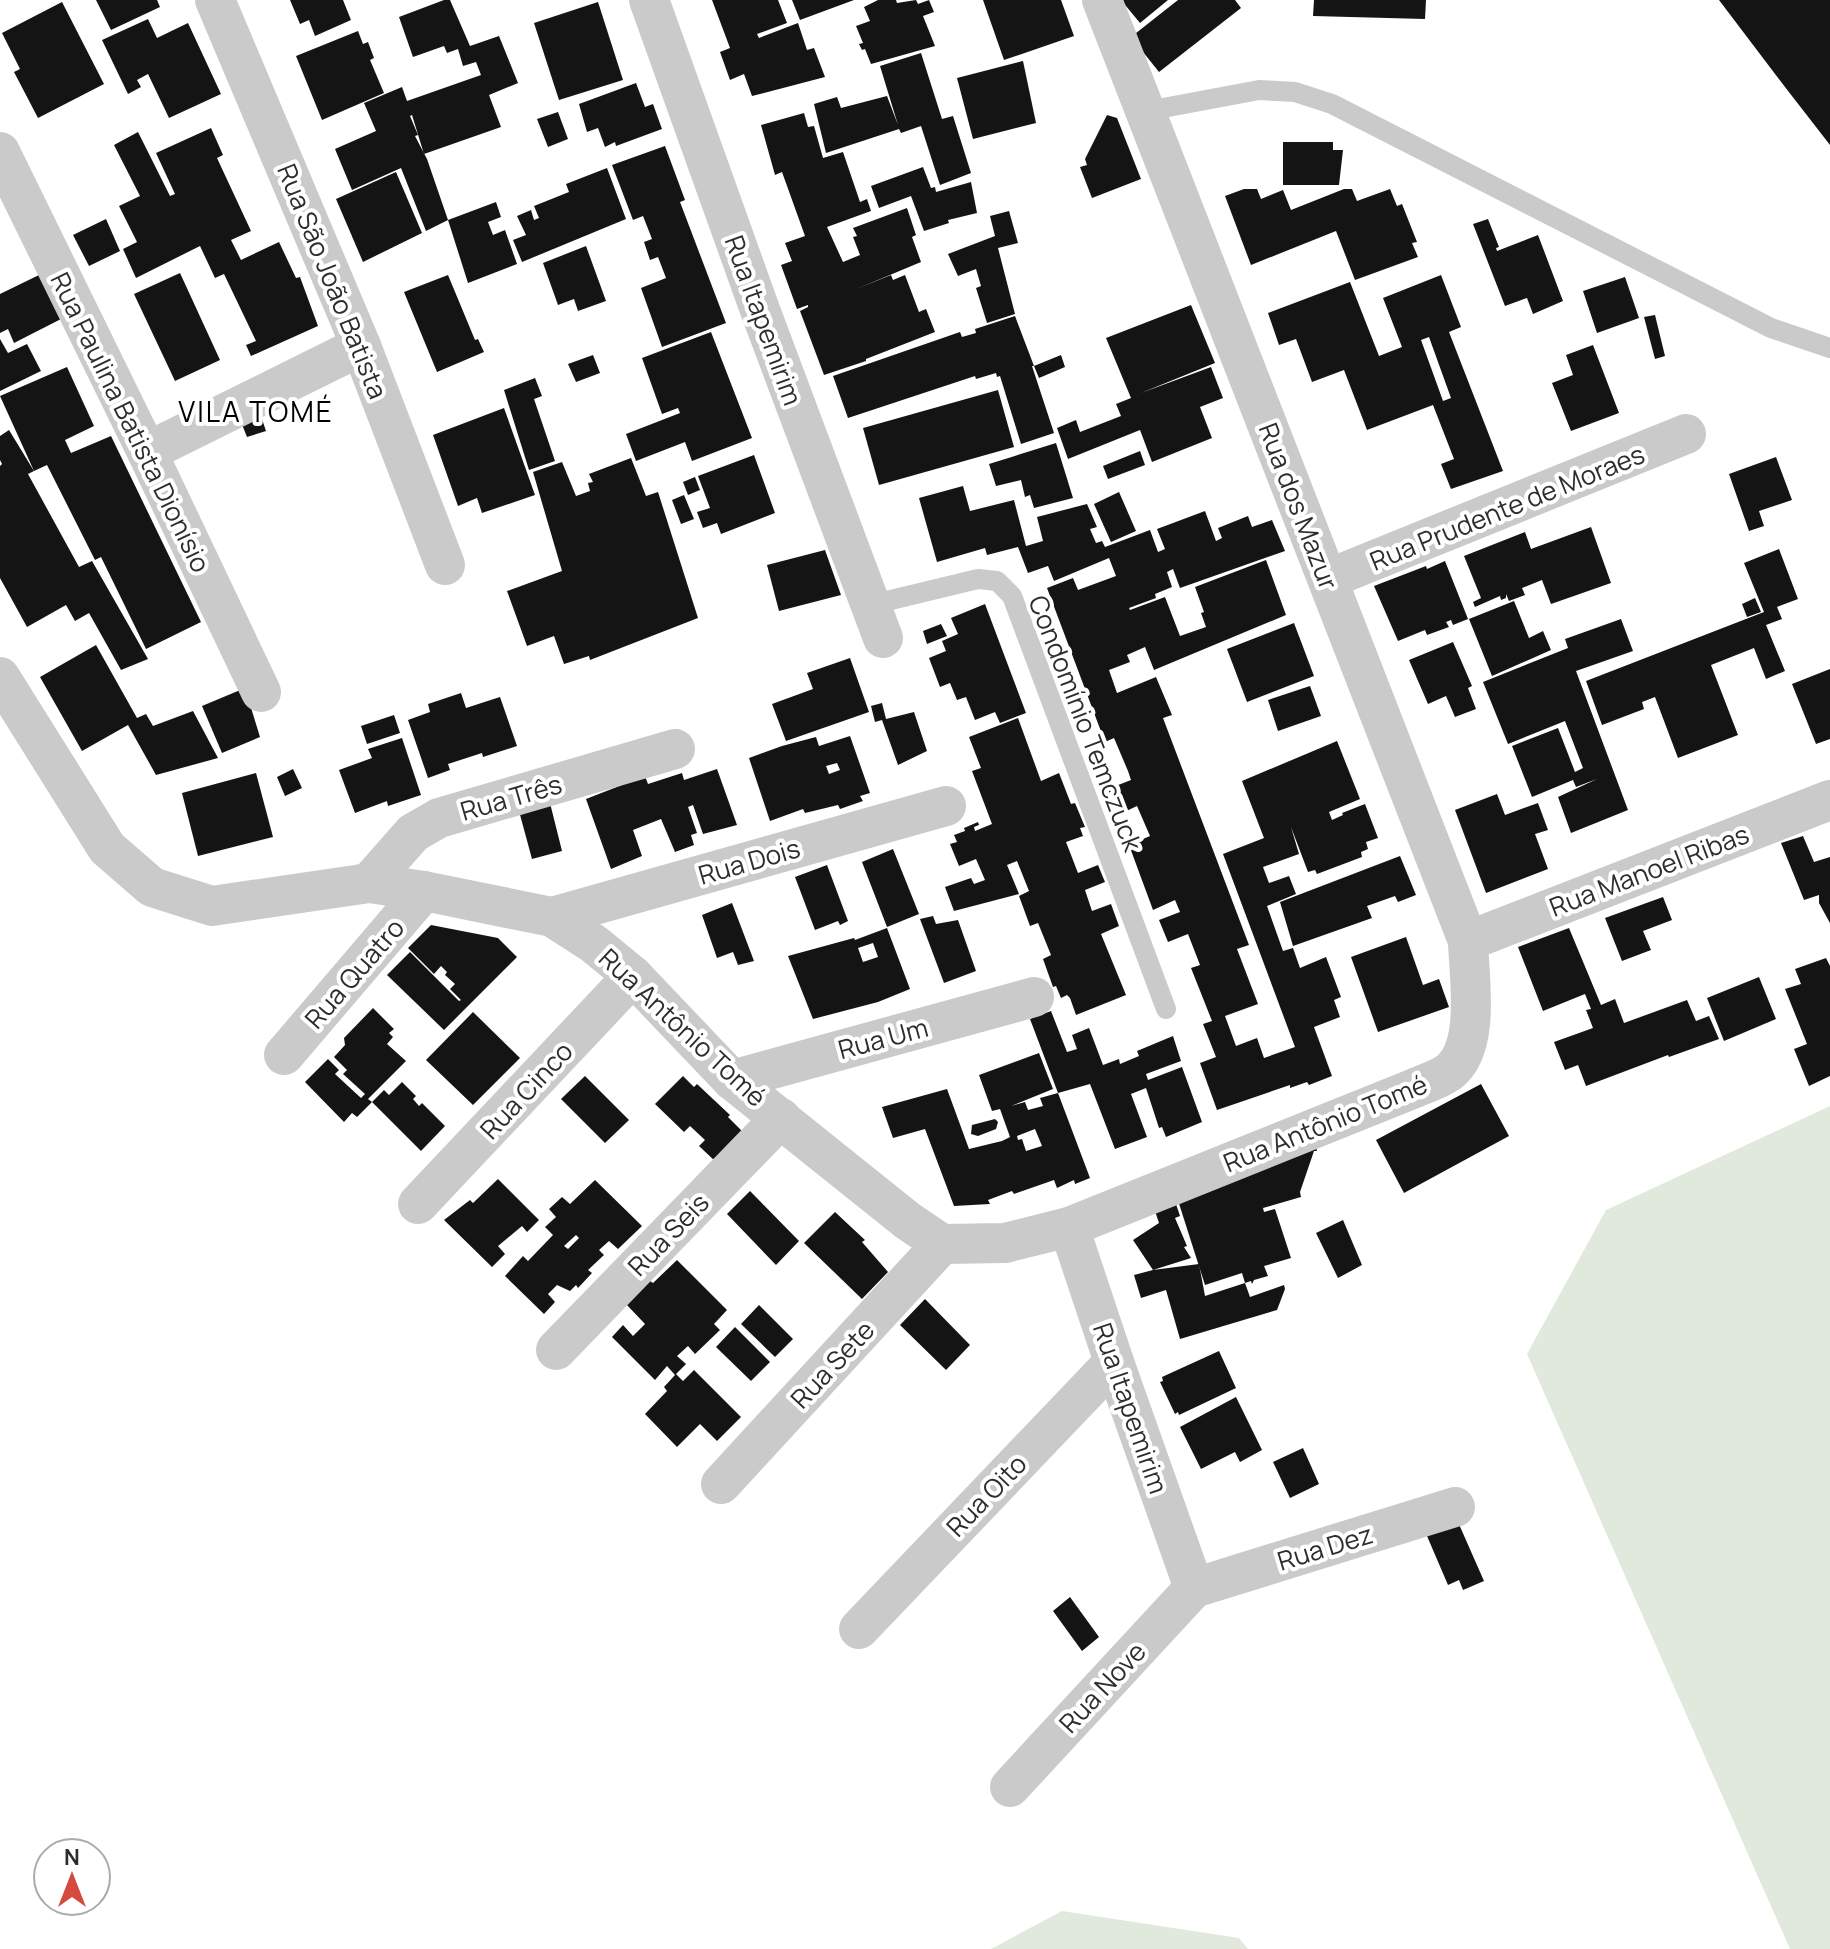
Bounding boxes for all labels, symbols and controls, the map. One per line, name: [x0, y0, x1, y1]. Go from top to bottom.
street label: Rua São João Batista: [269, 158, 397, 404]
street label: Rua Itapemirim: [717, 230, 811, 410]
street label: Rua Paulina Batista Dionísio: [43, 266, 219, 578]
district label: VILA TOMÉ: [178, 392, 334, 430]
street label: Rua dos Mazur: [1251, 417, 1347, 595]
street label: Rua Prudente de Moraes: [1364, 435, 1650, 579]
street label: Condomínio Temczuck: [1021, 590, 1152, 857]
street label: Rua Três: [456, 765, 566, 829]
street label: Rua Manoel Ribas: [1544, 815, 1754, 925]
street label: Rua Dois: [694, 829, 804, 893]
street label: Rua Quatro: [296, 910, 412, 1036]
street label: Rua Antônio Tomé: [591, 940, 775, 1114]
street label: Rua Um: [834, 1009, 932, 1067]
street label: Rua Cinco: [472, 1034, 580, 1146]
street label: Rua Antônio Tomé: [1218, 1066, 1432, 1180]
street label: Rua Seis: [619, 1185, 717, 1283]
street label: Rua Sete: [782, 1312, 882, 1416]
street label: Rua Itapemirim: [1085, 1318, 1177, 1498]
street label: Rua Oito: [938, 1446, 1034, 1544]
street label: Rua Dez: [1273, 1515, 1377, 1579]
street label: Rua Nove: [1051, 1634, 1153, 1740]
north arrow: [32, 1837, 112, 1917]
text: N: [64, 1842, 80, 1872]

